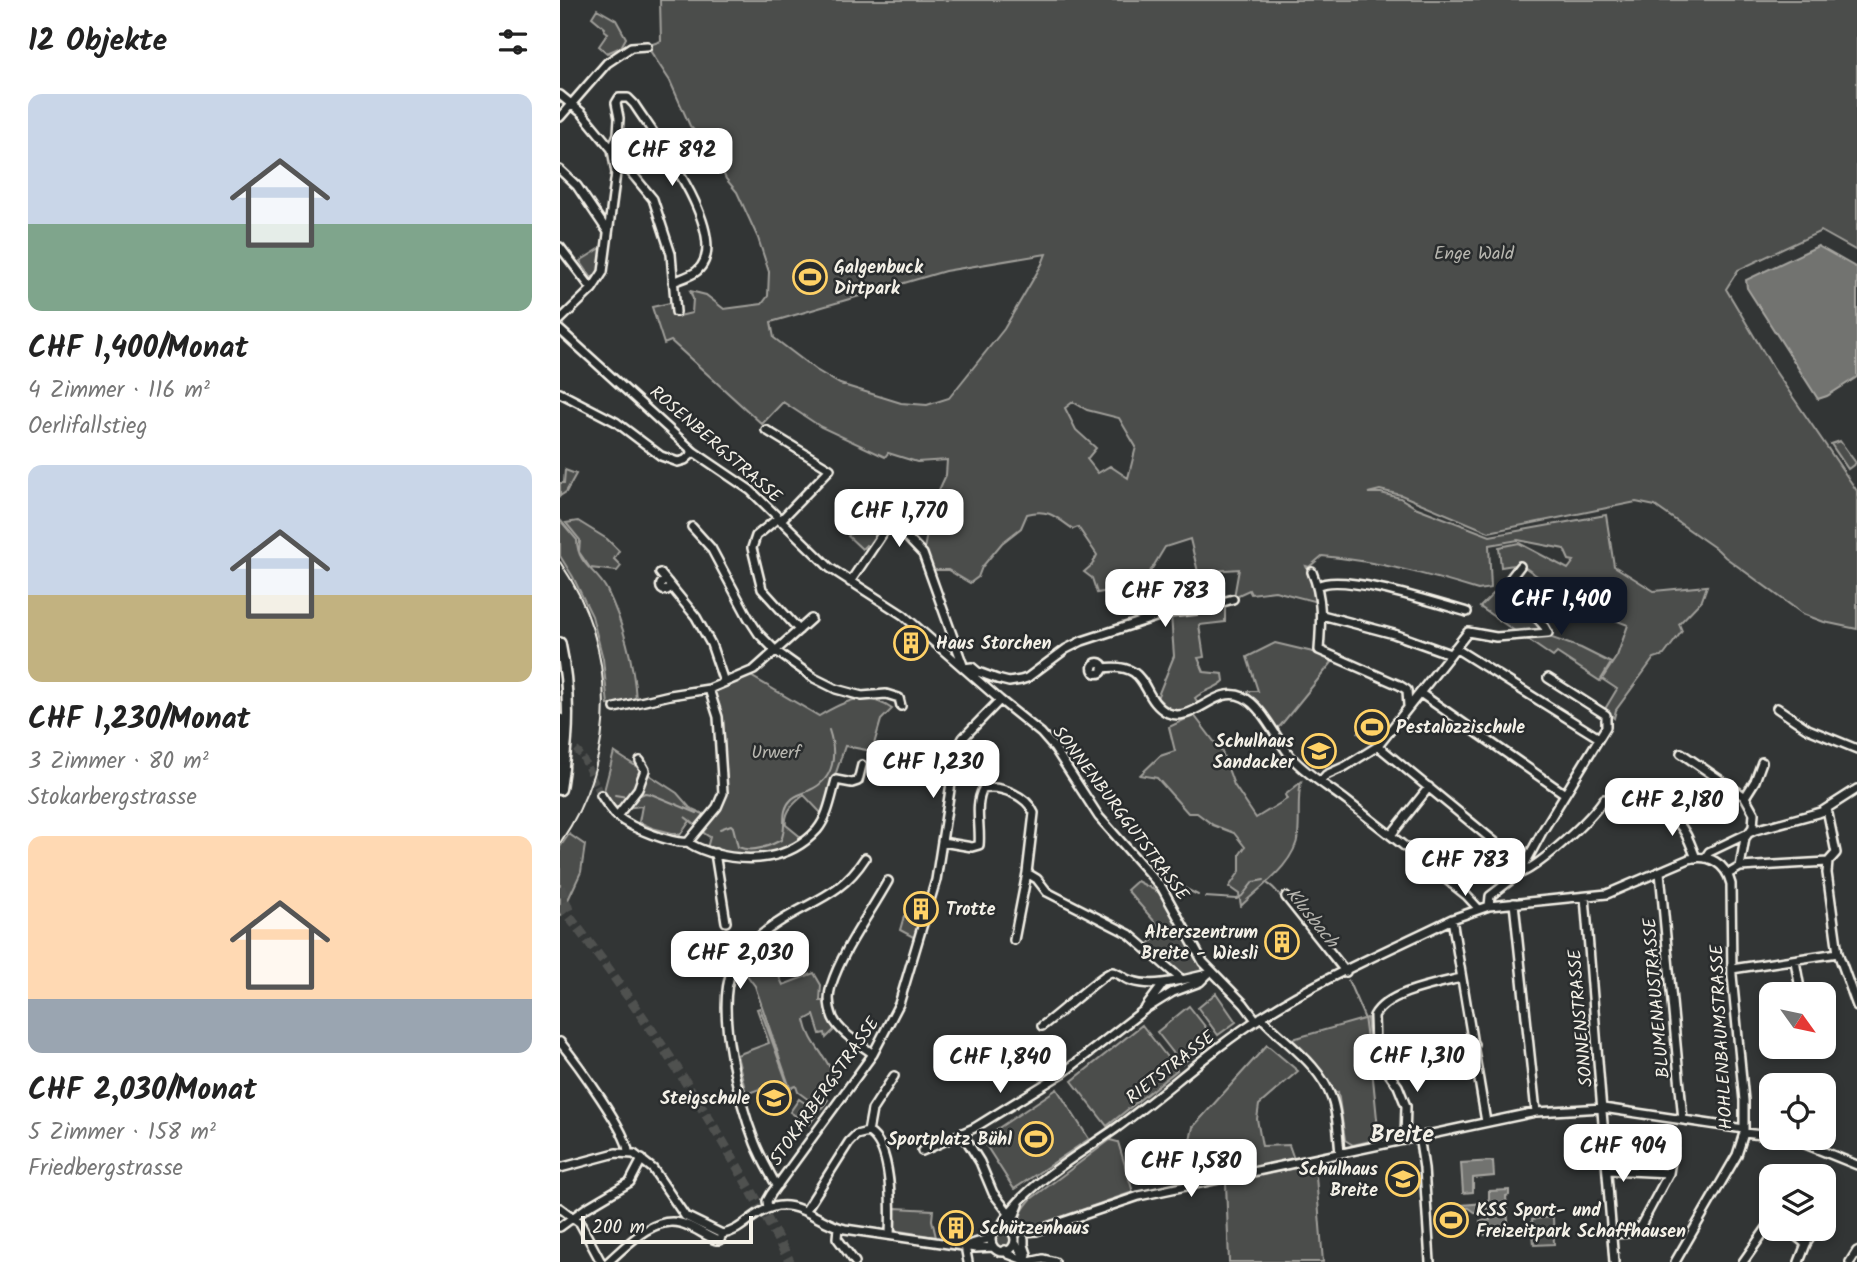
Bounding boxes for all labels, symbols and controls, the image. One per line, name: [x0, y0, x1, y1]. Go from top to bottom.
text: 12 Objekte: [28, 18, 167, 66]
icon: filters: [494, 23, 532, 61]
pin: CHF 892: [607, 128, 737, 188]
text: CHF 892: [627, 133, 717, 169]
icon: home: [217, 140, 343, 266]
park label: Enge Wald: [1434, 240, 1515, 269]
place label: Galgenbuck Dirtpark: [834, 254, 924, 304]
sports icon: Galgenbuck Dirtpark: [791, 258, 829, 296]
text: CHF 1,400/Monat: [28, 325, 248, 373]
text: 4 Zimmer · 116 m²: [28, 373, 210, 409]
street label: ROSENBERGSTRASSE: [642, 379, 788, 511]
text: Oerlifallstieg: [28, 409, 147, 445]
pin: CHF 1,770: [819, 490, 979, 549]
text: CHF 1,770: [851, 494, 947, 530]
icon: home: [217, 511, 343, 637]
pin: CHF 783: [1100, 570, 1230, 629]
text: CHF 783: [1121, 574, 1209, 610]
pin: CHF 1,400: [1481, 578, 1641, 637]
text: CHF 1,400: [1511, 582, 1611, 618]
building icon: Haus Storchen: [892, 624, 930, 662]
place label: Haus Storchen: [936, 630, 1051, 659]
text: CHF 1,230/Monat: [28, 696, 250, 744]
sports icon: Pestalozzischule: [1353, 708, 1391, 746]
place label: Pestalozzischule: [1396, 714, 1525, 743]
street label: SONNENBURGGUTSTRASSE: [1044, 720, 1196, 908]
place label: Schulhaus Sandacker: [1213, 728, 1295, 778]
school or university icon: Schulhaus Sandacker: [1300, 732, 1338, 770]
park label: Urwerf: [751, 739, 803, 768]
pin: CHF 1,230: [853, 740, 1013, 800]
text: 3 Zimmer · 80 m²: [28, 744, 209, 780]
text: CHF 1,230: [882, 745, 984, 781]
pin: CHF 2,180: [1592, 778, 1752, 838]
text: Stokarbergstrasse: [28, 780, 197, 816]
text: CHF 2,180: [1621, 783, 1723, 819]
pin: CHF 783: [1400, 838, 1530, 898]
text: CHF 783: [1421, 843, 1509, 879]
water label: Klusbach: [1278, 881, 1346, 957]
icon: home: [217, 882, 343, 1008]
building icon: Trotte: [902, 890, 940, 928]
place label: Trotte: [946, 896, 996, 925]
street label: BLUMENAUSTRASSE: [1636, 916, 1679, 1079]
place label: Alterszentrum Breite - Wiesli: [1141, 919, 1258, 969]
building icon: Alterszentrum Breite - Wiesli: [1263, 923, 1301, 961]
pin: CHF 2,030: [660, 932, 820, 991]
text: CHF 2,030: [687, 936, 793, 972]
street label: HOHLENBAUMSTRASSE: [1703, 943, 1742, 1130]
street label: SONNENSTRASSE: [1561, 947, 1602, 1088]
north arrow: [1759, 982, 1836, 1059]
map controls: [1759, 982, 1836, 1241]
street label: STOKARBERGSTRASSE: [763, 1011, 888, 1172]
street label: RIETSTRASSE: [1120, 1024, 1222, 1112]
pin: CHF 1,310: [1337, 1034, 1497, 1094]
pin: CHF 1,840: [920, 1036, 1080, 1095]
text: CHF 1,310: [1370, 1039, 1464, 1075]
text: CHF 1,840: [949, 1040, 1051, 1076]
text: CHF 2,030/Monat: [28, 1067, 257, 1115]
button: locate: [1759, 1073, 1836, 1150]
school or university icon: Steigschule: [755, 1079, 793, 1117]
place label: Steigschule: [660, 1085, 750, 1114]
text: 5 Zimmer · 158 m²: [28, 1115, 216, 1151]
district label: Breite: [1370, 1116, 1434, 1155]
sports icon: Sportplatz Bühl: [1017, 1120, 1055, 1158]
pin: CHF 904: [1558, 1124, 1688, 1184]
place label: Sportplatz Bühl: [887, 1126, 1012, 1155]
text: CHF 904: [1580, 1129, 1666, 1165]
pin: CHF 1,580: [1111, 1140, 1271, 1199]
text: CHF 1,580: [1141, 1144, 1241, 1180]
text: Friedbergstrasse: [28, 1151, 183, 1187]
place label: Schulhaus Breite: [1299, 1156, 1379, 1206]
school or university icon: Schulhaus Breite: [1384, 1160, 1422, 1198]
button: layers: [1759, 1164, 1836, 1241]
place label: KSS Sport- und Freizeitpark Schaffhausen: [1476, 1197, 1686, 1247]
sports icon: KSS Sport- und Freizeitpark Schaffhausen: [1432, 1201, 1470, 1239]
building icon: Schützenhaus: [937, 1209, 975, 1247]
scale bar: [581, 1213, 752, 1245]
text: 200 m: [592, 1213, 645, 1243]
place label: Schützenhaus: [980, 1215, 1090, 1244]

